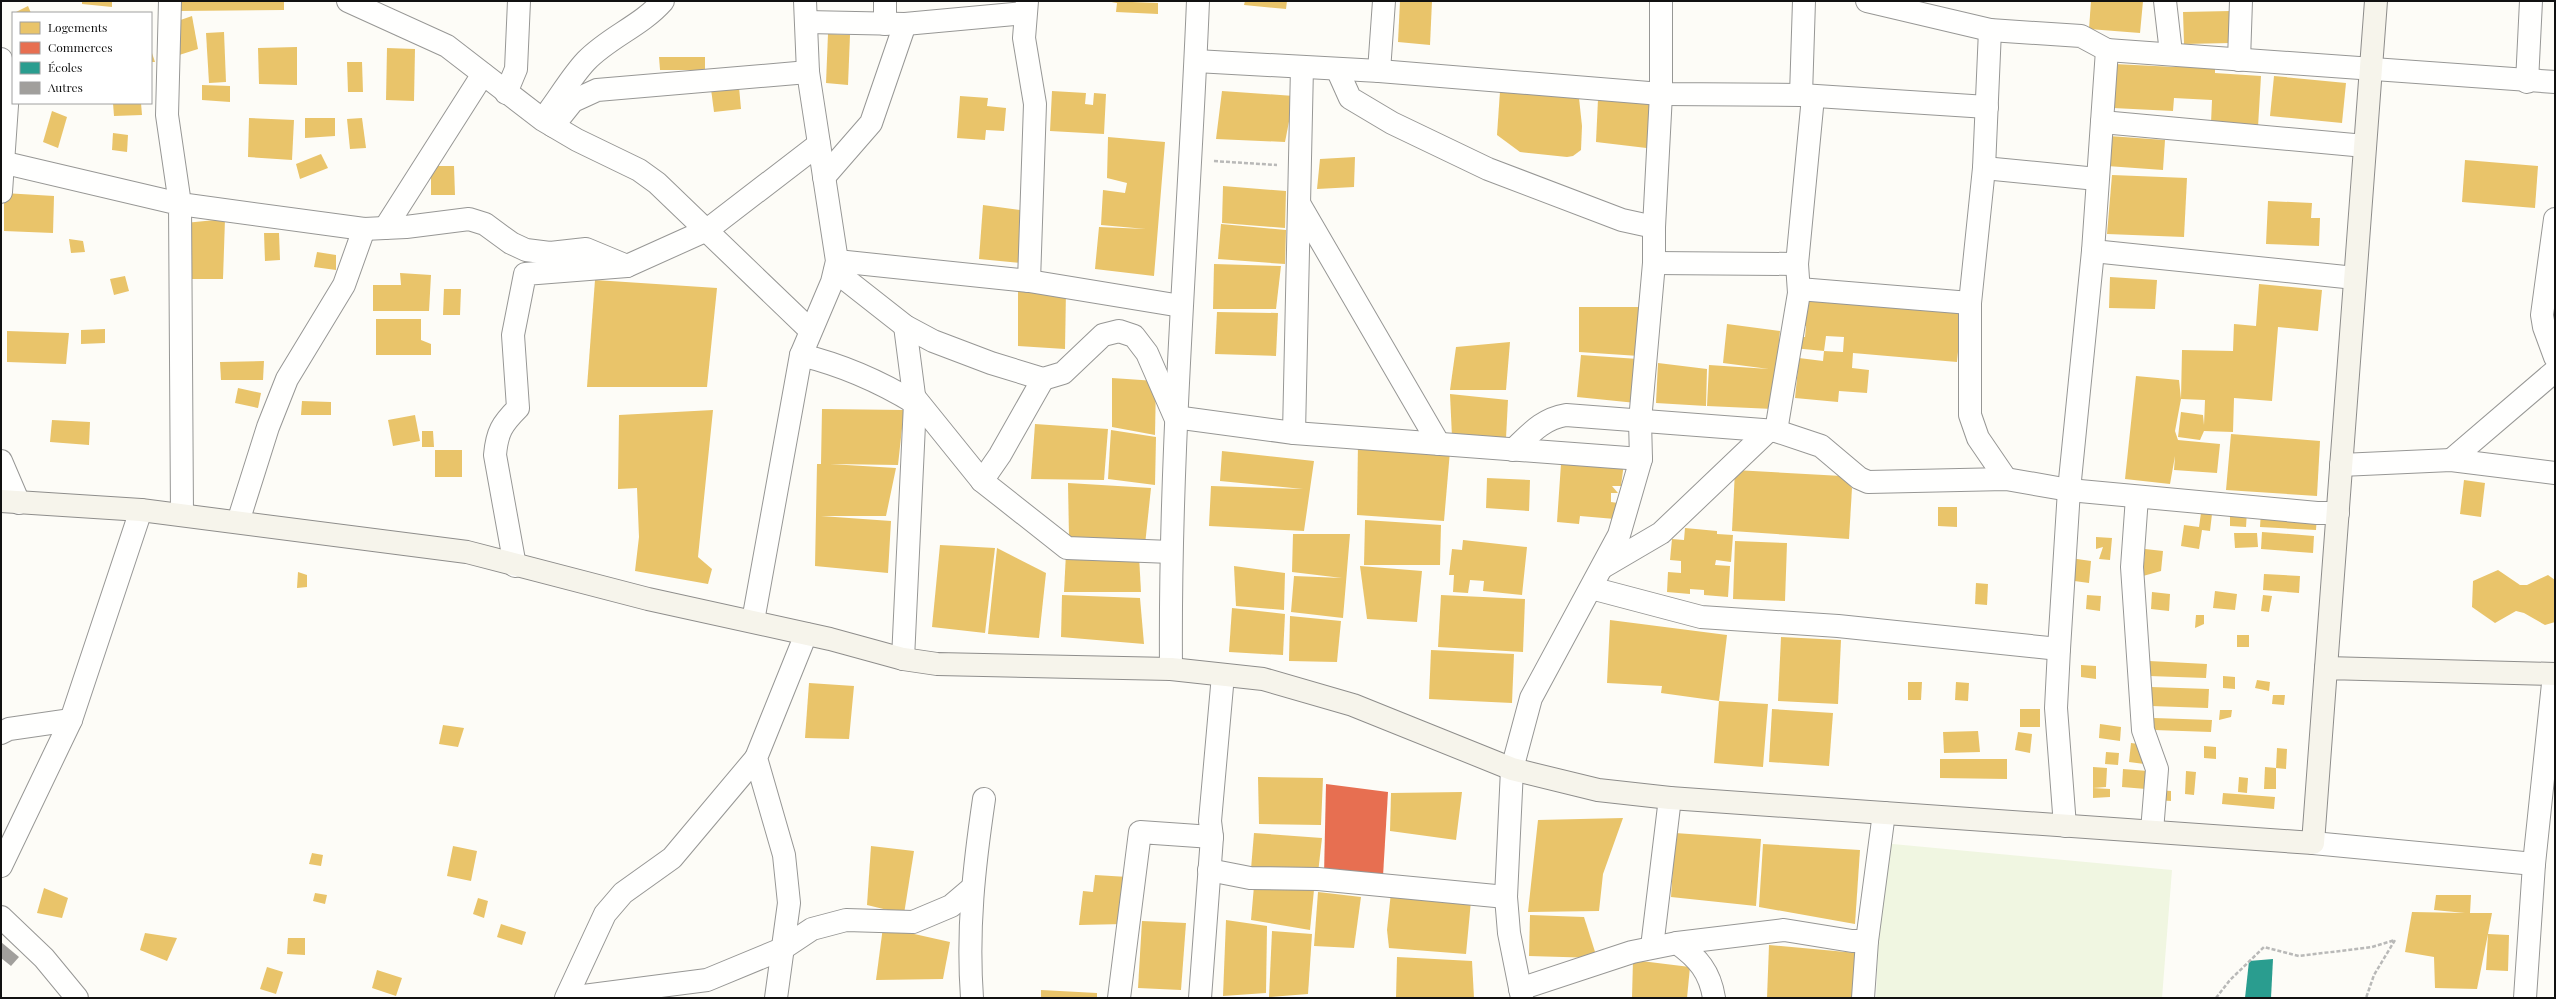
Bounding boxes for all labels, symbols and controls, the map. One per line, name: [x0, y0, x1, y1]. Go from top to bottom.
legend: [12, 12, 152, 104]
text: Logements: [48, 19, 107, 35]
text: Commerces: [48, 39, 113, 55]
text: Écoles: [48, 59, 82, 75]
text: Autres: [47, 79, 83, 95]

